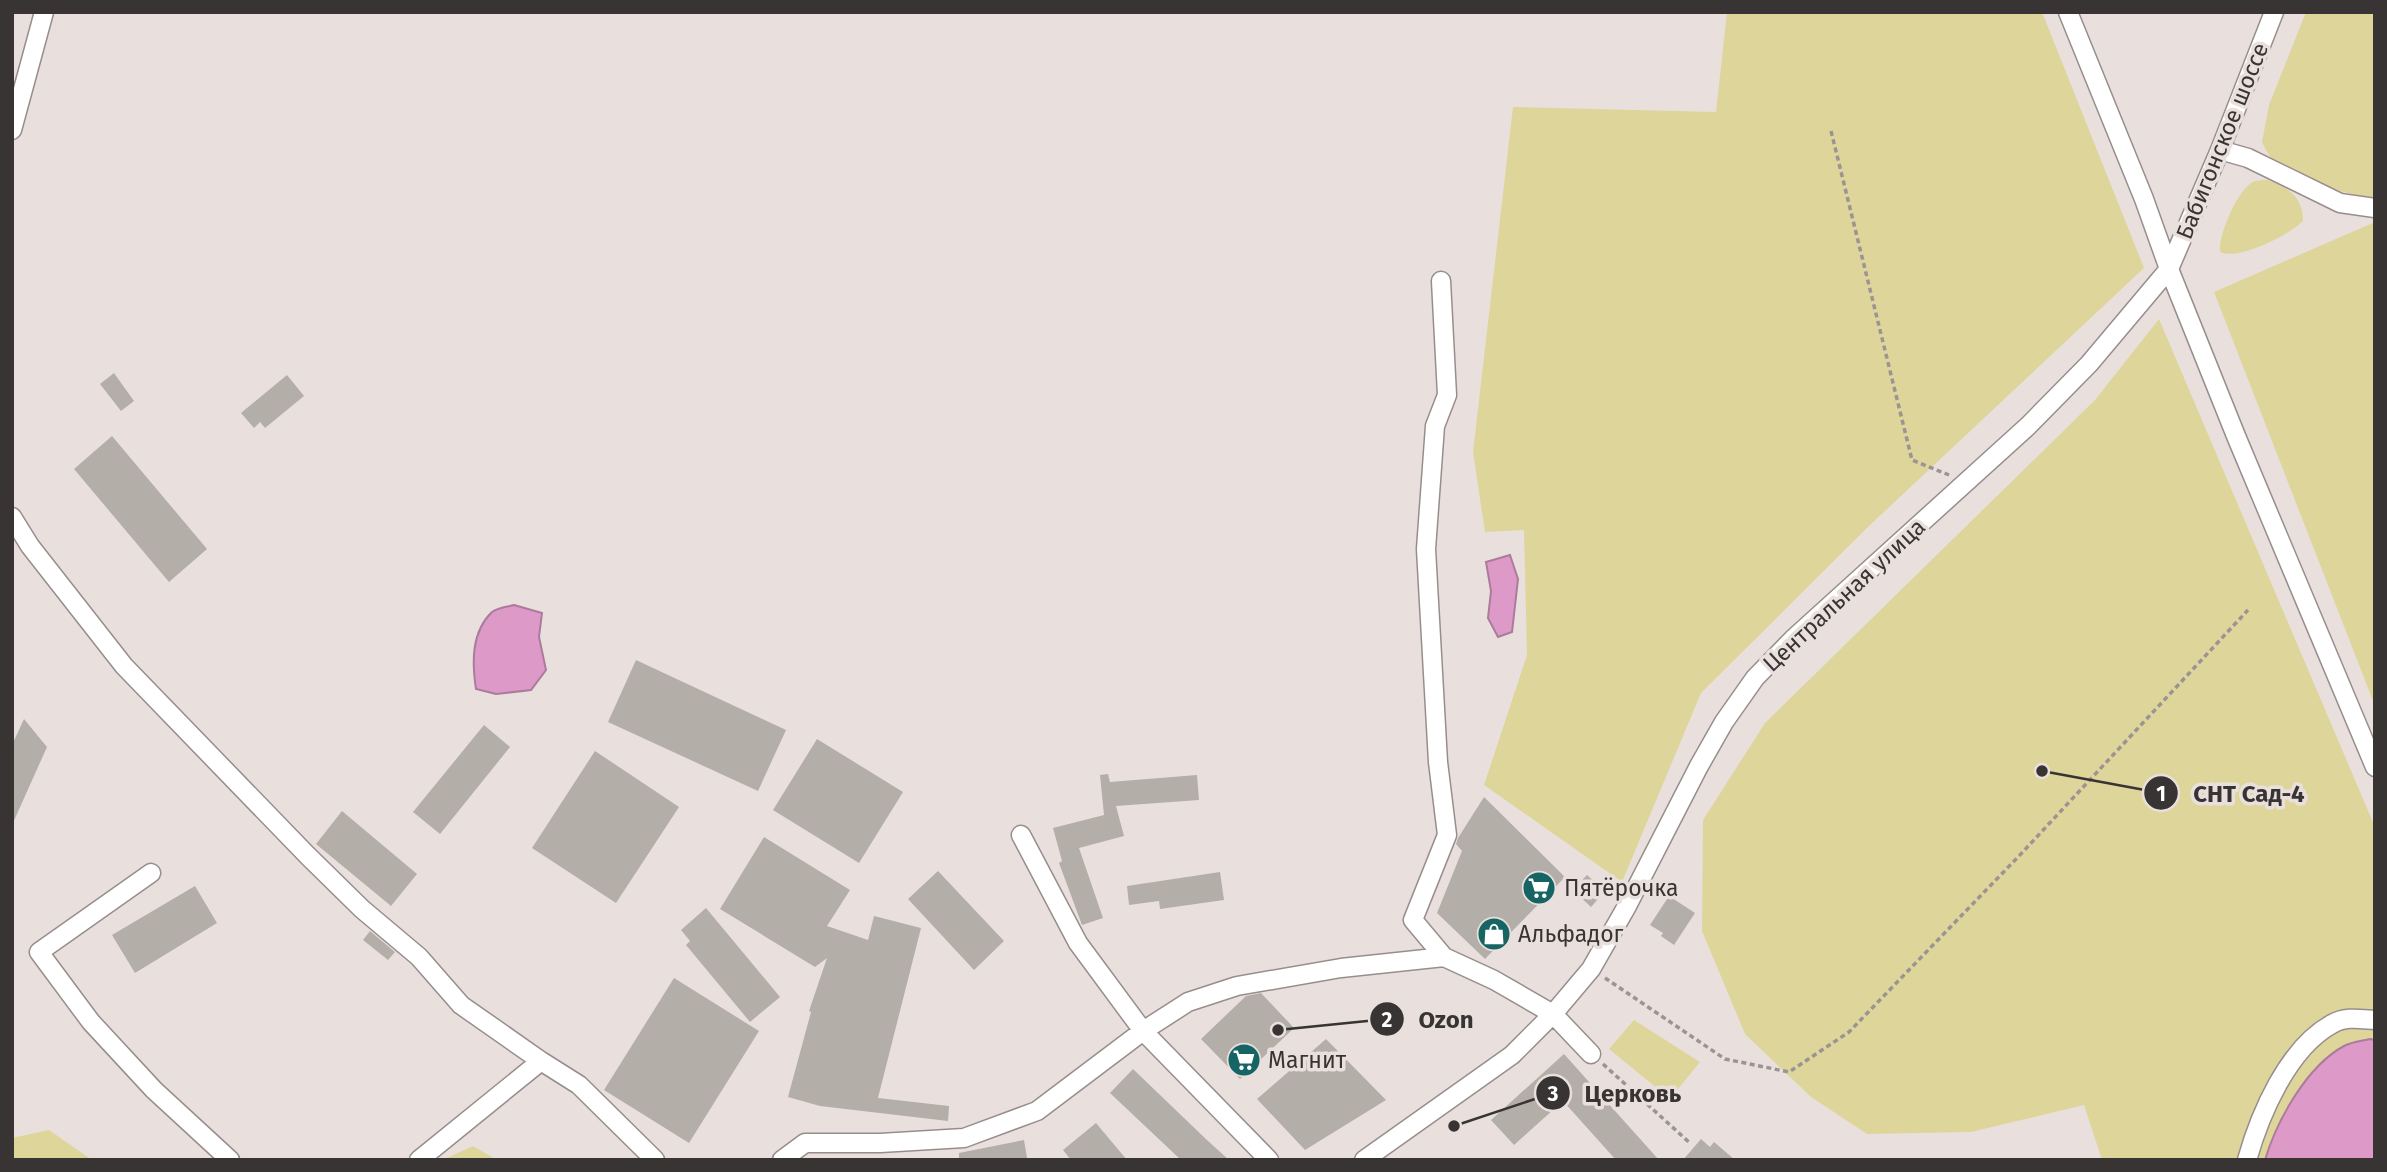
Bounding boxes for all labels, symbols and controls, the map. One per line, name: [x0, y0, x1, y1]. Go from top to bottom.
street label: Бабигонское шоссе: [2170, 39, 2274, 243]
street label: Центральная улица: [1757, 513, 1931, 677]
callout: СНТ Сад-4: [2144, 771, 2318, 816]
text: СНТ Сад-4: [2193, 780, 2305, 808]
text: 1: [2156, 781, 2166, 807]
supermarket icon: Пятёрочка: [1520, 869, 1558, 907]
place label: Пятёрочка: [1564, 874, 1678, 902]
shop icon: Альфадог: [1475, 915, 1513, 953]
place label: Альфадог: [1518, 920, 1624, 948]
callout: Ozon: [1369, 997, 1487, 1042]
text: Ozon: [1418, 1006, 1474, 1034]
text: 2: [1382, 1007, 1393, 1033]
supermarket icon: Магнит: [1225, 1041, 1263, 1079]
place label: Магнит: [1268, 1046, 1347, 1074]
callout: Церковь: [1536, 1071, 1696, 1116]
text: Церковь: [1585, 1080, 1682, 1108]
text: 3: [1547, 1081, 1559, 1107]

